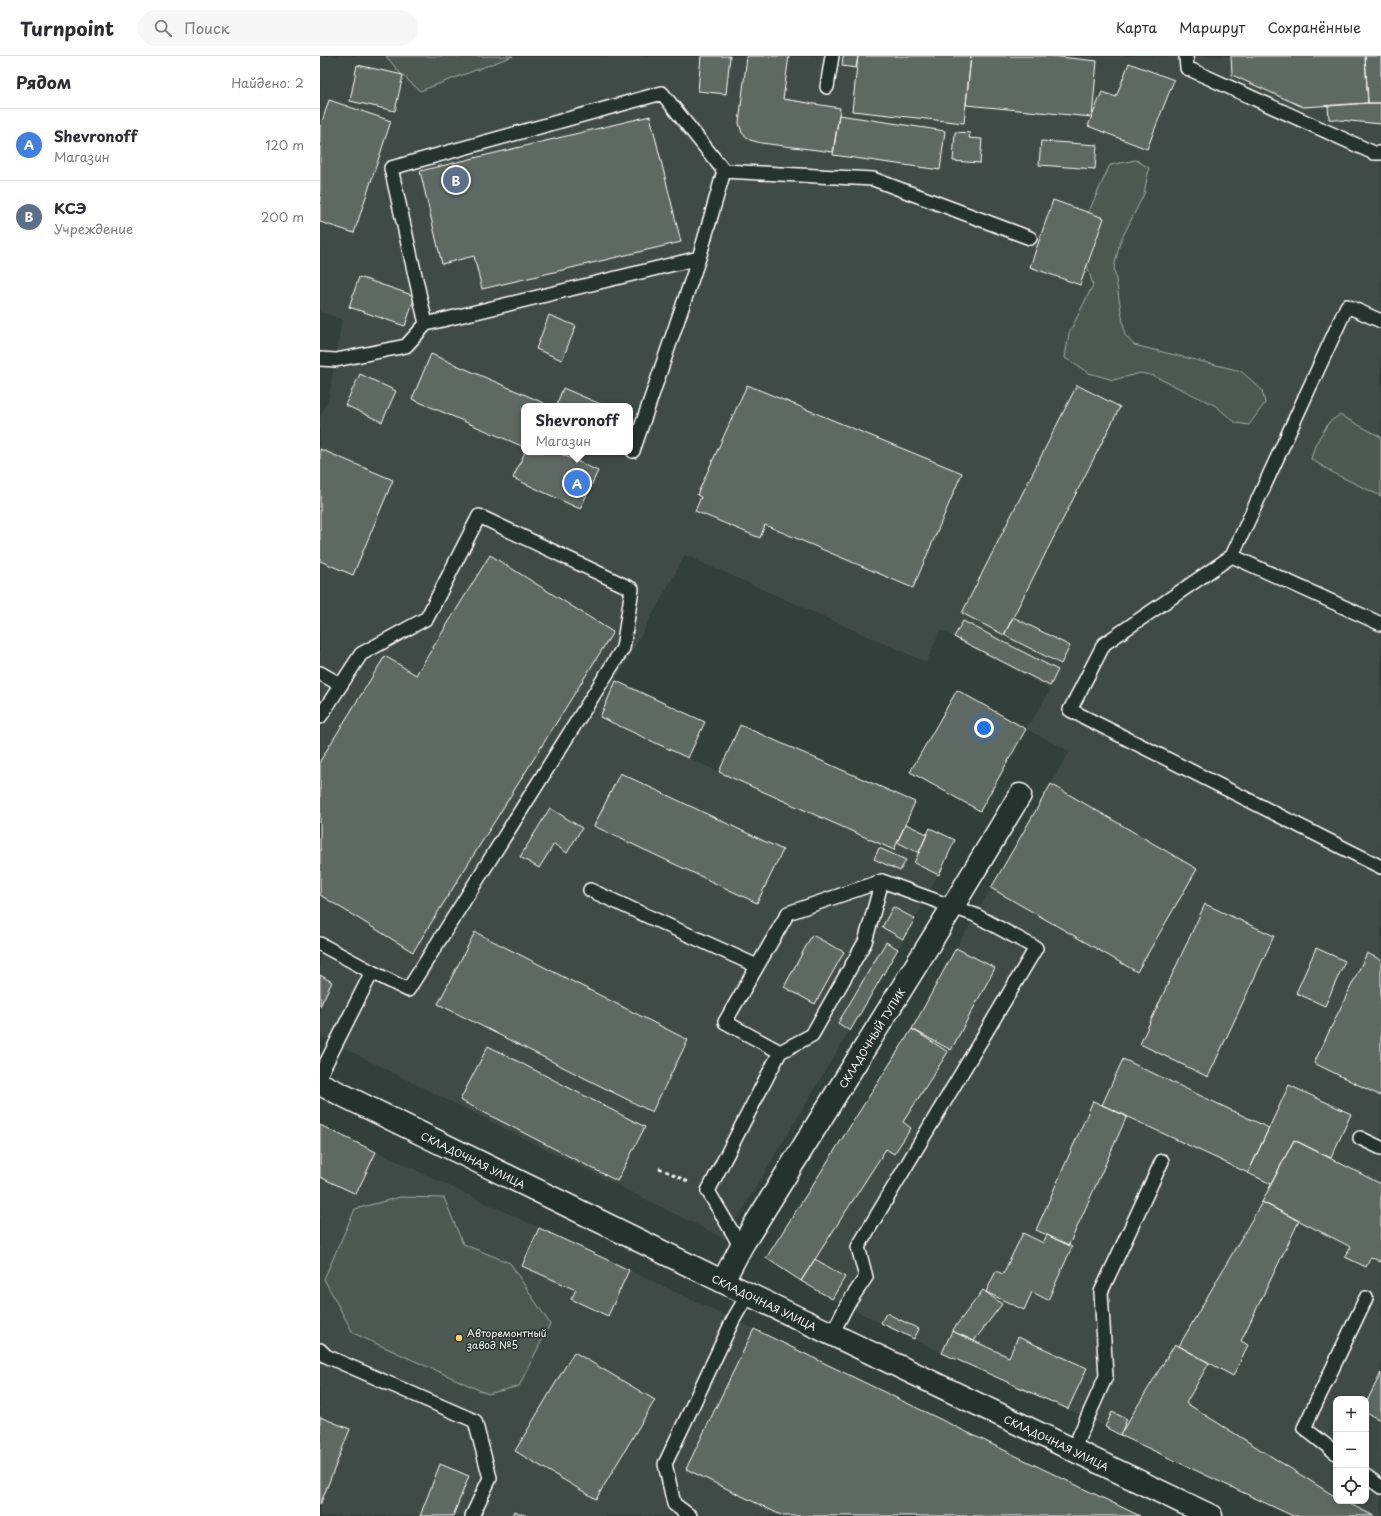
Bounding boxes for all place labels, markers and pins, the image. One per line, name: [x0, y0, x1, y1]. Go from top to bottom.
pin: B: [443, 165, 469, 195]
pin: A: [564, 468, 590, 498]
place label: Авторемонтный завод №5: [466, 1325, 547, 1352]
marker: Авторемонтный завод №5: [454, 1333, 464, 1343]

